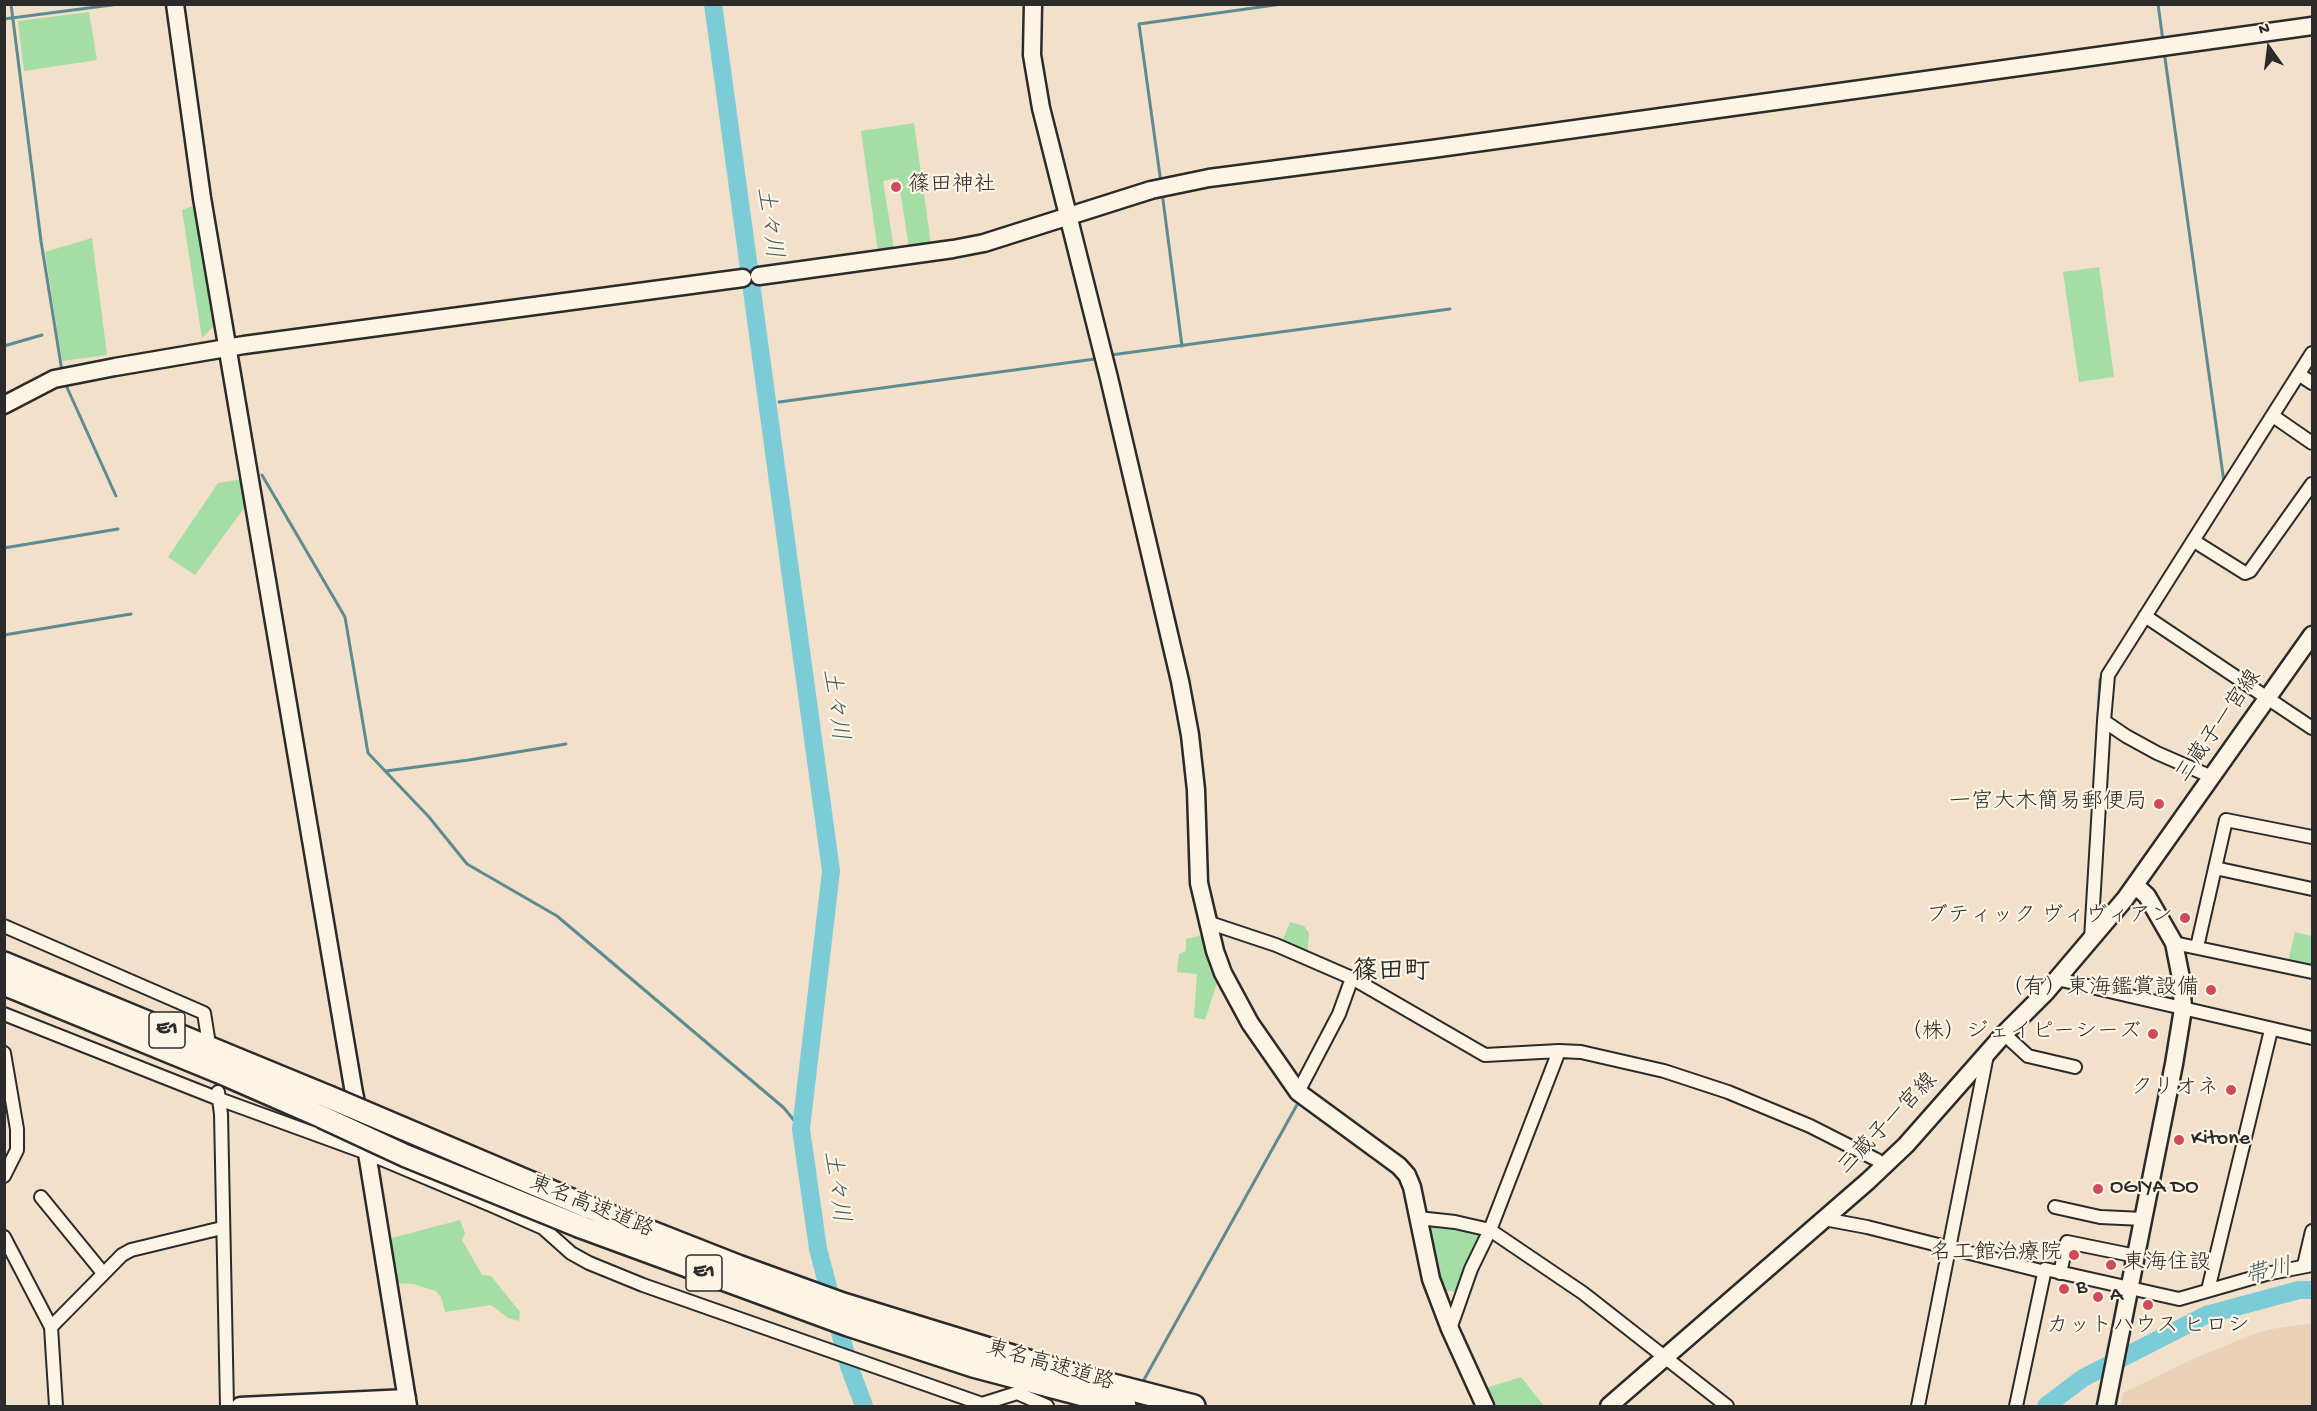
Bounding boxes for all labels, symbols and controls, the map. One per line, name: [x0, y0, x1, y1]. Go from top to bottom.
north arrow: [2239, 18, 2299, 78]
text: N: [2257, 20, 2272, 41]
place label: 篠田神社: [908, 174, 996, 200]
marker: 篠田神社: [889, 180, 903, 194]
water label: 土々川: [748, 185, 786, 261]
street label: 三蔵子一宮線: [2171, 665, 2269, 789]
water label: 土々川: [814, 667, 852, 743]
place label: 一宮大木簡易郵便局: [1949, 791, 2147, 817]
marker: 一宮大木簡易郵便局: [2152, 797, 2166, 811]
place label: ブティック ヴィヴィアン: [1926, 905, 2173, 931]
marker: ブティック ヴィヴィアン: [2178, 911, 2192, 925]
district label: 篠田町: [1352, 958, 1430, 990]
place label: （有）東海鑑賞設備: [2001, 977, 2199, 1003]
marker: （有）東海鑑賞設備: [2204, 983, 2218, 997]
road number: E1: [149, 1012, 185, 1048]
place label: （株）ジェイピーシーズ: [1900, 1021, 2141, 1047]
marker: （株）ジェイピーシーズ: [2146, 1027, 2160, 1041]
street label: 三蔵子一宮線: [1834, 1068, 1944, 1182]
place label: クリオネ: [2131, 1077, 2219, 1103]
marker: クリオネ: [2224, 1083, 2238, 1097]
place label: Kitone: [2191, 1127, 2250, 1153]
marker: Kitone: [2172, 1133, 2186, 1147]
water label: 土々川: [815, 1149, 853, 1225]
street label: 東名高速道路: [525, 1171, 657, 1245]
place label: OGIYA DO: [2110, 1176, 2198, 1202]
marker: OGIYA DO: [2091, 1182, 2105, 1196]
place label: 名工館治療院: [1930, 1242, 2062, 1268]
marker: 名工館治療院: [2067, 1248, 2081, 1262]
place label: 東海住設: [2123, 1252, 2211, 1278]
road number: E1: [686, 1255, 722, 1291]
water label: 帯川: [2242, 1255, 2296, 1293]
marker: 東海住設: [2104, 1258, 2118, 1272]
place label: B: [2076, 1276, 2087, 1302]
marker: B: [2057, 1282, 2071, 1296]
place label: A: [2110, 1284, 2123, 1310]
marker: A: [2091, 1290, 2105, 1304]
marker: カットハウス ヒロシ: [2141, 1298, 2155, 1312]
place label: カットハウス ヒロシ: [2046, 1315, 2250, 1341]
street label: 東名高速道路: [983, 1336, 1117, 1398]

